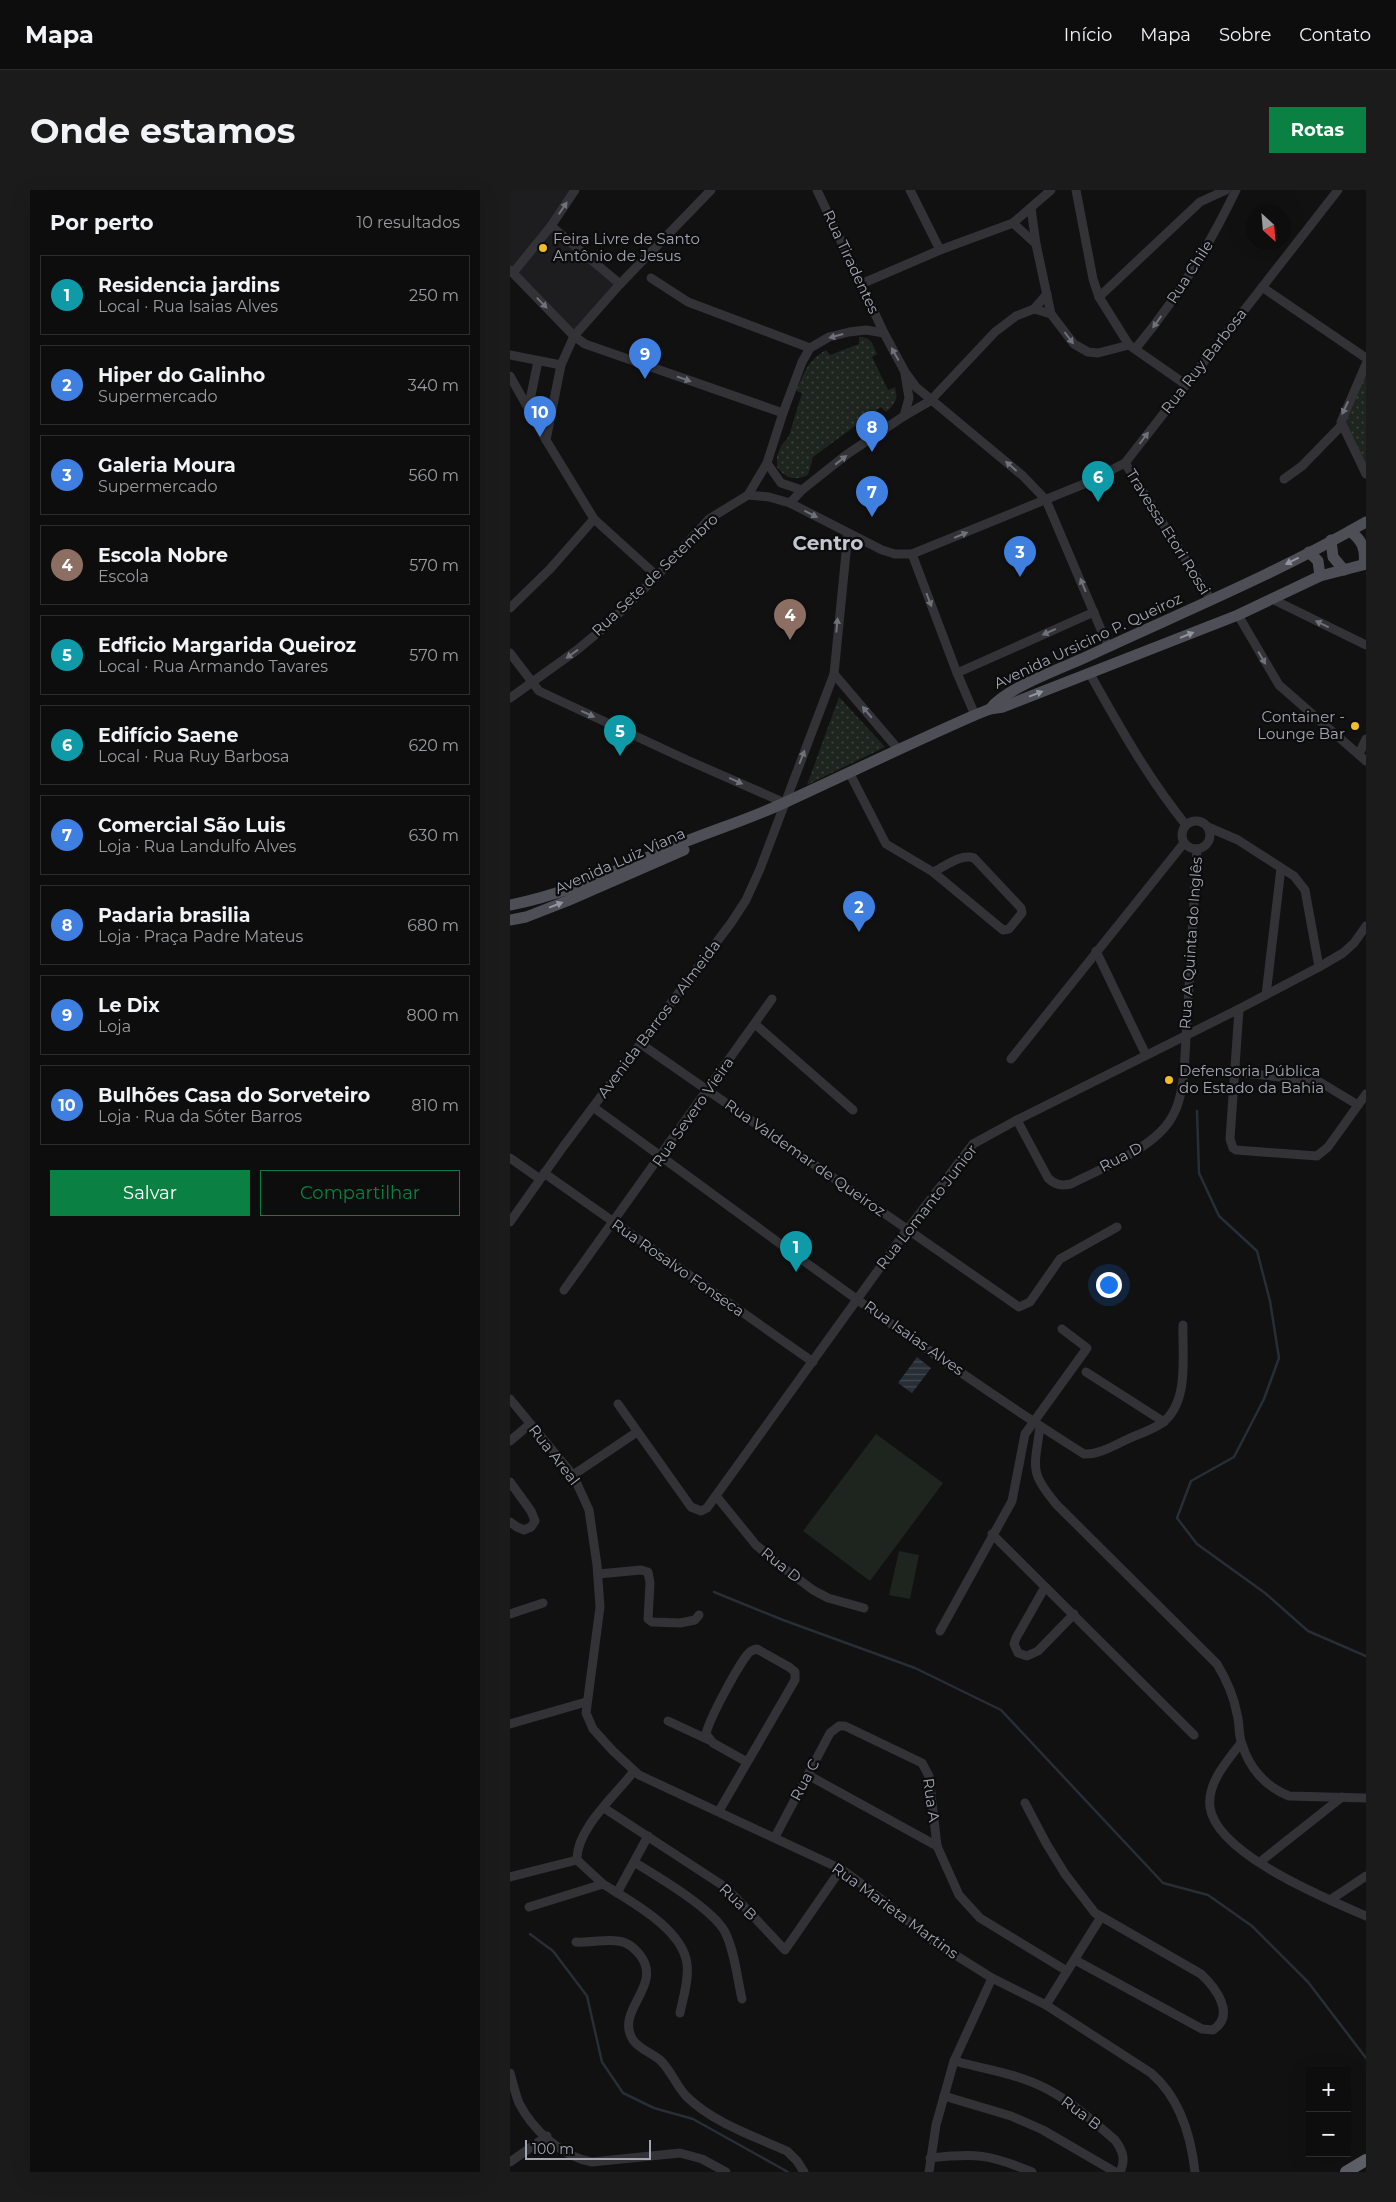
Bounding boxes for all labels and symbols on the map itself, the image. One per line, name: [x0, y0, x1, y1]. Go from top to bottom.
one-way arrow: [558, 201, 568, 215]
north arrow: [1246, 205, 1291, 250]
street label: Rua Tiradentes: [819, 207, 884, 317]
place label: Feira Livre de Santo Antônio de Jesus: [553, 229, 700, 265]
street label: Rua Chile: [1162, 237, 1217, 307]
marker: Feira Livre de Santo Antônio de Jesus: [537, 242, 549, 254]
one-way arrow: [536, 297, 548, 309]
street label: Rua Ruy Barbosa: [1157, 304, 1251, 417]
one-way arrow: [1152, 315, 1162, 328]
one-way arrow: [1064, 331, 1075, 344]
one-way arrow: [829, 332, 844, 340]
pin: 9: [629, 338, 661, 379]
one-way arrow: [891, 348, 900, 361]
one-way arrow: [677, 376, 692, 383]
pin: 10: [524, 396, 556, 437]
one-way arrow: [1341, 401, 1349, 415]
pin: 8: [856, 411, 888, 452]
one-way arrow: [1139, 431, 1149, 445]
one-way arrow: [834, 454, 847, 465]
one-way arrow: [1005, 460, 1017, 472]
pin: 6: [1082, 461, 1114, 502]
street label: Travessa Etori Rossi: [1122, 465, 1215, 598]
pin: 7: [856, 476, 888, 517]
street label: Rua Sete de Setembro: [587, 509, 722, 640]
one-way arrow: [804, 510, 818, 518]
one-way arrow: [954, 530, 968, 538]
district label: Centro: [793, 531, 863, 555]
pin: 3: [1004, 536, 1036, 577]
one-way arrow: [1285, 557, 1299, 565]
one-way arrow: [1078, 578, 1086, 593]
street label: Avenida Ursicino P. Queiroz: [991, 588, 1185, 693]
one-way arrow: [925, 593, 933, 608]
pin: 4: [774, 599, 806, 640]
one-way arrow: [834, 617, 842, 633]
one-way arrow: [1315, 620, 1329, 628]
one-way arrow: [1042, 628, 1056, 636]
one-way arrow: [1180, 631, 1194, 639]
one-way arrow: [565, 649, 578, 659]
one-way arrow: [1257, 651, 1266, 664]
one-way arrow: [1029, 690, 1044, 698]
one-way arrow: [861, 706, 872, 719]
place label: Container - Lounge Bar: [1257, 707, 1345, 743]
one-way arrow: [581, 710, 595, 718]
pin: 5: [604, 715, 636, 756]
marker: Container - Lounge Bar: [1349, 720, 1361, 732]
one-way arrow: [799, 750, 807, 764]
one-way arrow: [729, 777, 743, 785]
street label: Avenida Luiz Viana: [552, 823, 688, 898]
street label: Rua A Quinta do Inglês: [1175, 856, 1206, 1030]
pin: 2: [843, 891, 875, 932]
one-way arrow: [549, 901, 564, 908]
street label: Avenida Barros e Almeida: [593, 936, 724, 1101]
street label: Rua Severo Vieira: [648, 1053, 738, 1170]
place label: Defensoria Pública do Estado da Bahia: [1179, 1061, 1324, 1097]
marker: Defensoria Pública do Estado da Bahia: [1163, 1074, 1175, 1086]
street label: Rua Valdemar de Queiroz: [721, 1095, 890, 1221]
street label: Rua D: [1096, 1137, 1146, 1176]
street label: Rua Lomanto Junior: [872, 1141, 981, 1273]
street label: Rua Rosalvo Fonseca: [608, 1215, 748, 1321]
pin: 1: [780, 1231, 812, 1272]
your location: [1096, 1272, 1122, 1298]
street label: Rua Isaias Alves: [861, 1296, 968, 1379]
street label: Rua Areal: [525, 1420, 584, 1489]
street label: Rua D: [757, 1543, 805, 1587]
street label: Rua C: [786, 1755, 824, 1804]
street label: Rua A: [919, 1777, 944, 1824]
street label: Rua Marieta Martins: [828, 1858, 962, 1963]
street label: Rua B: [716, 1879, 761, 1924]
street label: Rua B: [1058, 2091, 1105, 2134]
scale bar: [525, 2137, 651, 2160]

